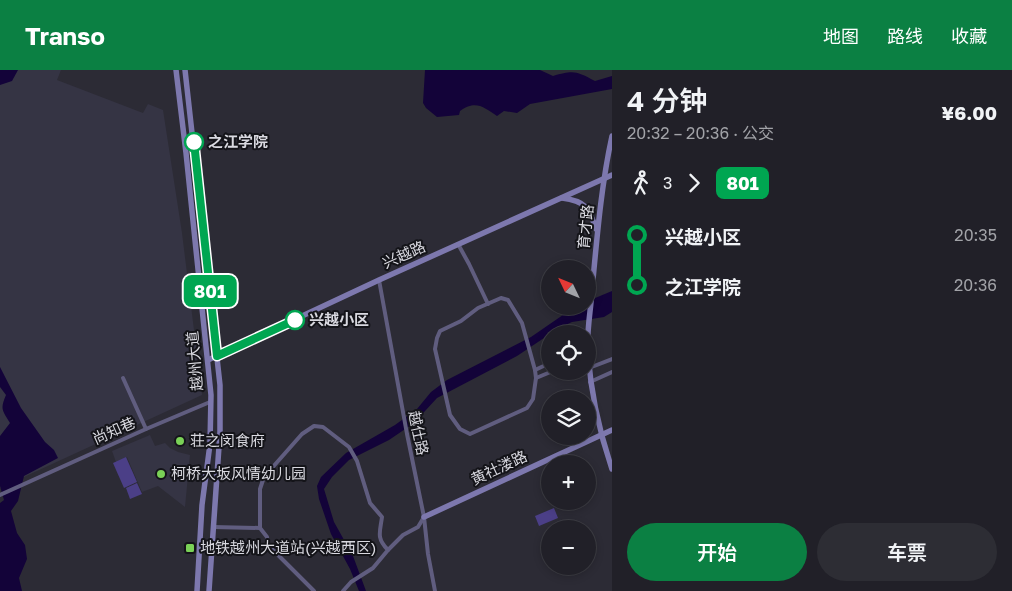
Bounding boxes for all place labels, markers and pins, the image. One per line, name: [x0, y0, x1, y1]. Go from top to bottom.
marker: 之江学院: [184, 132, 204, 152]
place label: 之江学院: [208, 132, 268, 150]
marker: 兴越小区: [285, 310, 305, 330]
place label: 兴越小区: [309, 310, 369, 328]
place label: 荘之闵食府: [190, 431, 265, 449]
marker: 荘之闵食府: [174, 435, 186, 447]
place label: 柯桥大坂风情幼儿园: [171, 464, 306, 482]
marker: 柯桥大坂风情幼儿园: [155, 468, 167, 480]
place label: 地铁越州大道站(兴越西区): [200, 538, 376, 556]
marker: 地铁越州大道站(兴越西区): [184, 542, 196, 554]

